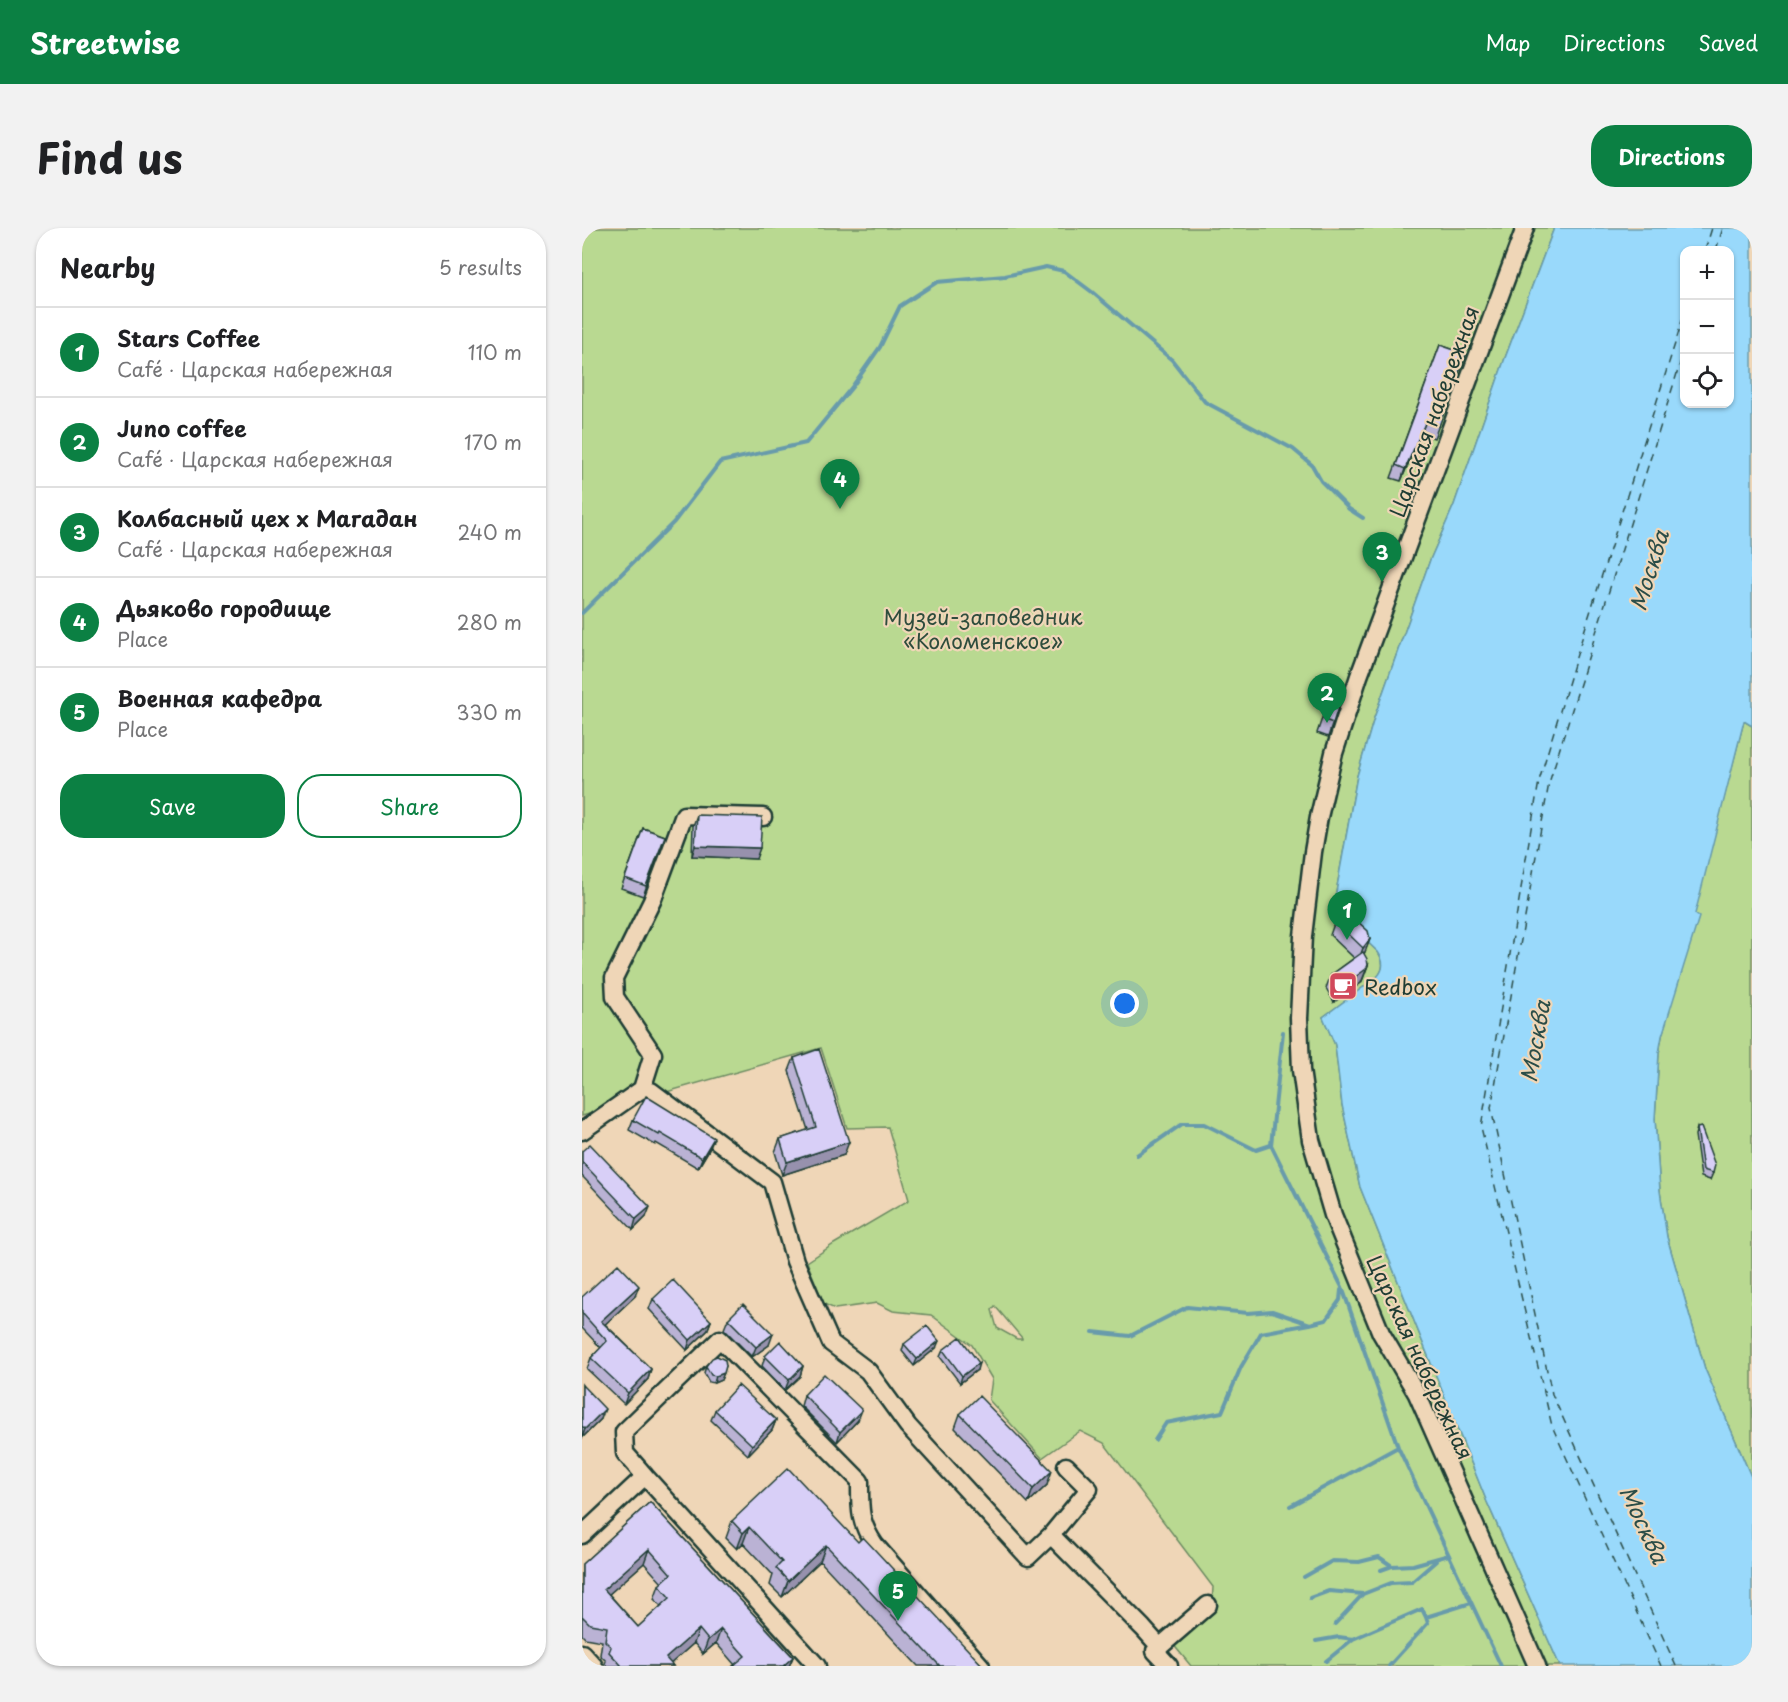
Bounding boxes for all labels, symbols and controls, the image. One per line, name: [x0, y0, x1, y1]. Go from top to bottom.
text: Streetwise: [30, 21, 180, 64]
text: Map: [1485, 26, 1530, 58]
text: Directions: [1563, 26, 1665, 58]
text: Saved: [1698, 26, 1758, 58]
text: Find us: [36, 125, 183, 188]
button: Directions: [1591, 125, 1752, 187]
map controls: [1680, 246, 1734, 408]
button: +: [1680, 246, 1734, 300]
text: Nearby: [60, 248, 155, 287]
text: 5 results: [439, 252, 522, 282]
button: −: [1680, 300, 1734, 354]
street label: Царская набережная: [1380, 301, 1486, 521]
text: Stars Coffee: [117, 321, 260, 354]
text: 1: [75, 337, 84, 367]
text: 110 m: [468, 337, 522, 367]
text: Café · Царская набережная: [117, 354, 393, 384]
button: locate: [1680, 354, 1734, 408]
text: Juno coffee: [117, 411, 247, 444]
text: 2: [72, 427, 87, 457]
text: 170 m: [464, 427, 522, 457]
text: Café · Царская набережная: [117, 444, 393, 474]
pin: 4: [820, 460, 860, 509]
text: Колбасный цех x Магадан: [117, 501, 418, 534]
text: 3: [73, 517, 86, 547]
text: 240 m: [457, 517, 522, 547]
water label: Москва: [1620, 524, 1676, 614]
pin: 3: [1362, 532, 1402, 582]
text: Café · Царская набережная: [117, 534, 393, 564]
text: Дьяково городище: [117, 591, 331, 624]
park label: Музей-заповедник «Коломенское»: [883, 600, 1083, 656]
text: 4: [73, 607, 86, 637]
text: 280 m: [457, 607, 522, 637]
text: Place: [117, 624, 168, 654]
pin: 2: [1308, 674, 1346, 723]
text: Военная кафедра: [117, 681, 322, 714]
text: 5: [73, 697, 86, 727]
text: 330 m: [456, 697, 522, 727]
text: Place: [117, 714, 168, 744]
button: Save: [60, 774, 285, 838]
button: Share: [297, 774, 522, 838]
pin: 1: [1328, 890, 1366, 940]
cafe icon: Redbox: [1327, 970, 1359, 1002]
place label: Redbox: [1364, 970, 1437, 1002]
your location: [1110, 989, 1139, 1018]
water label: Москва: [1511, 996, 1558, 1084]
street label: Царская набережная: [1359, 1249, 1483, 1465]
water label: Москва: [1613, 1480, 1678, 1570]
pin: 5: [878, 1572, 918, 1621]

